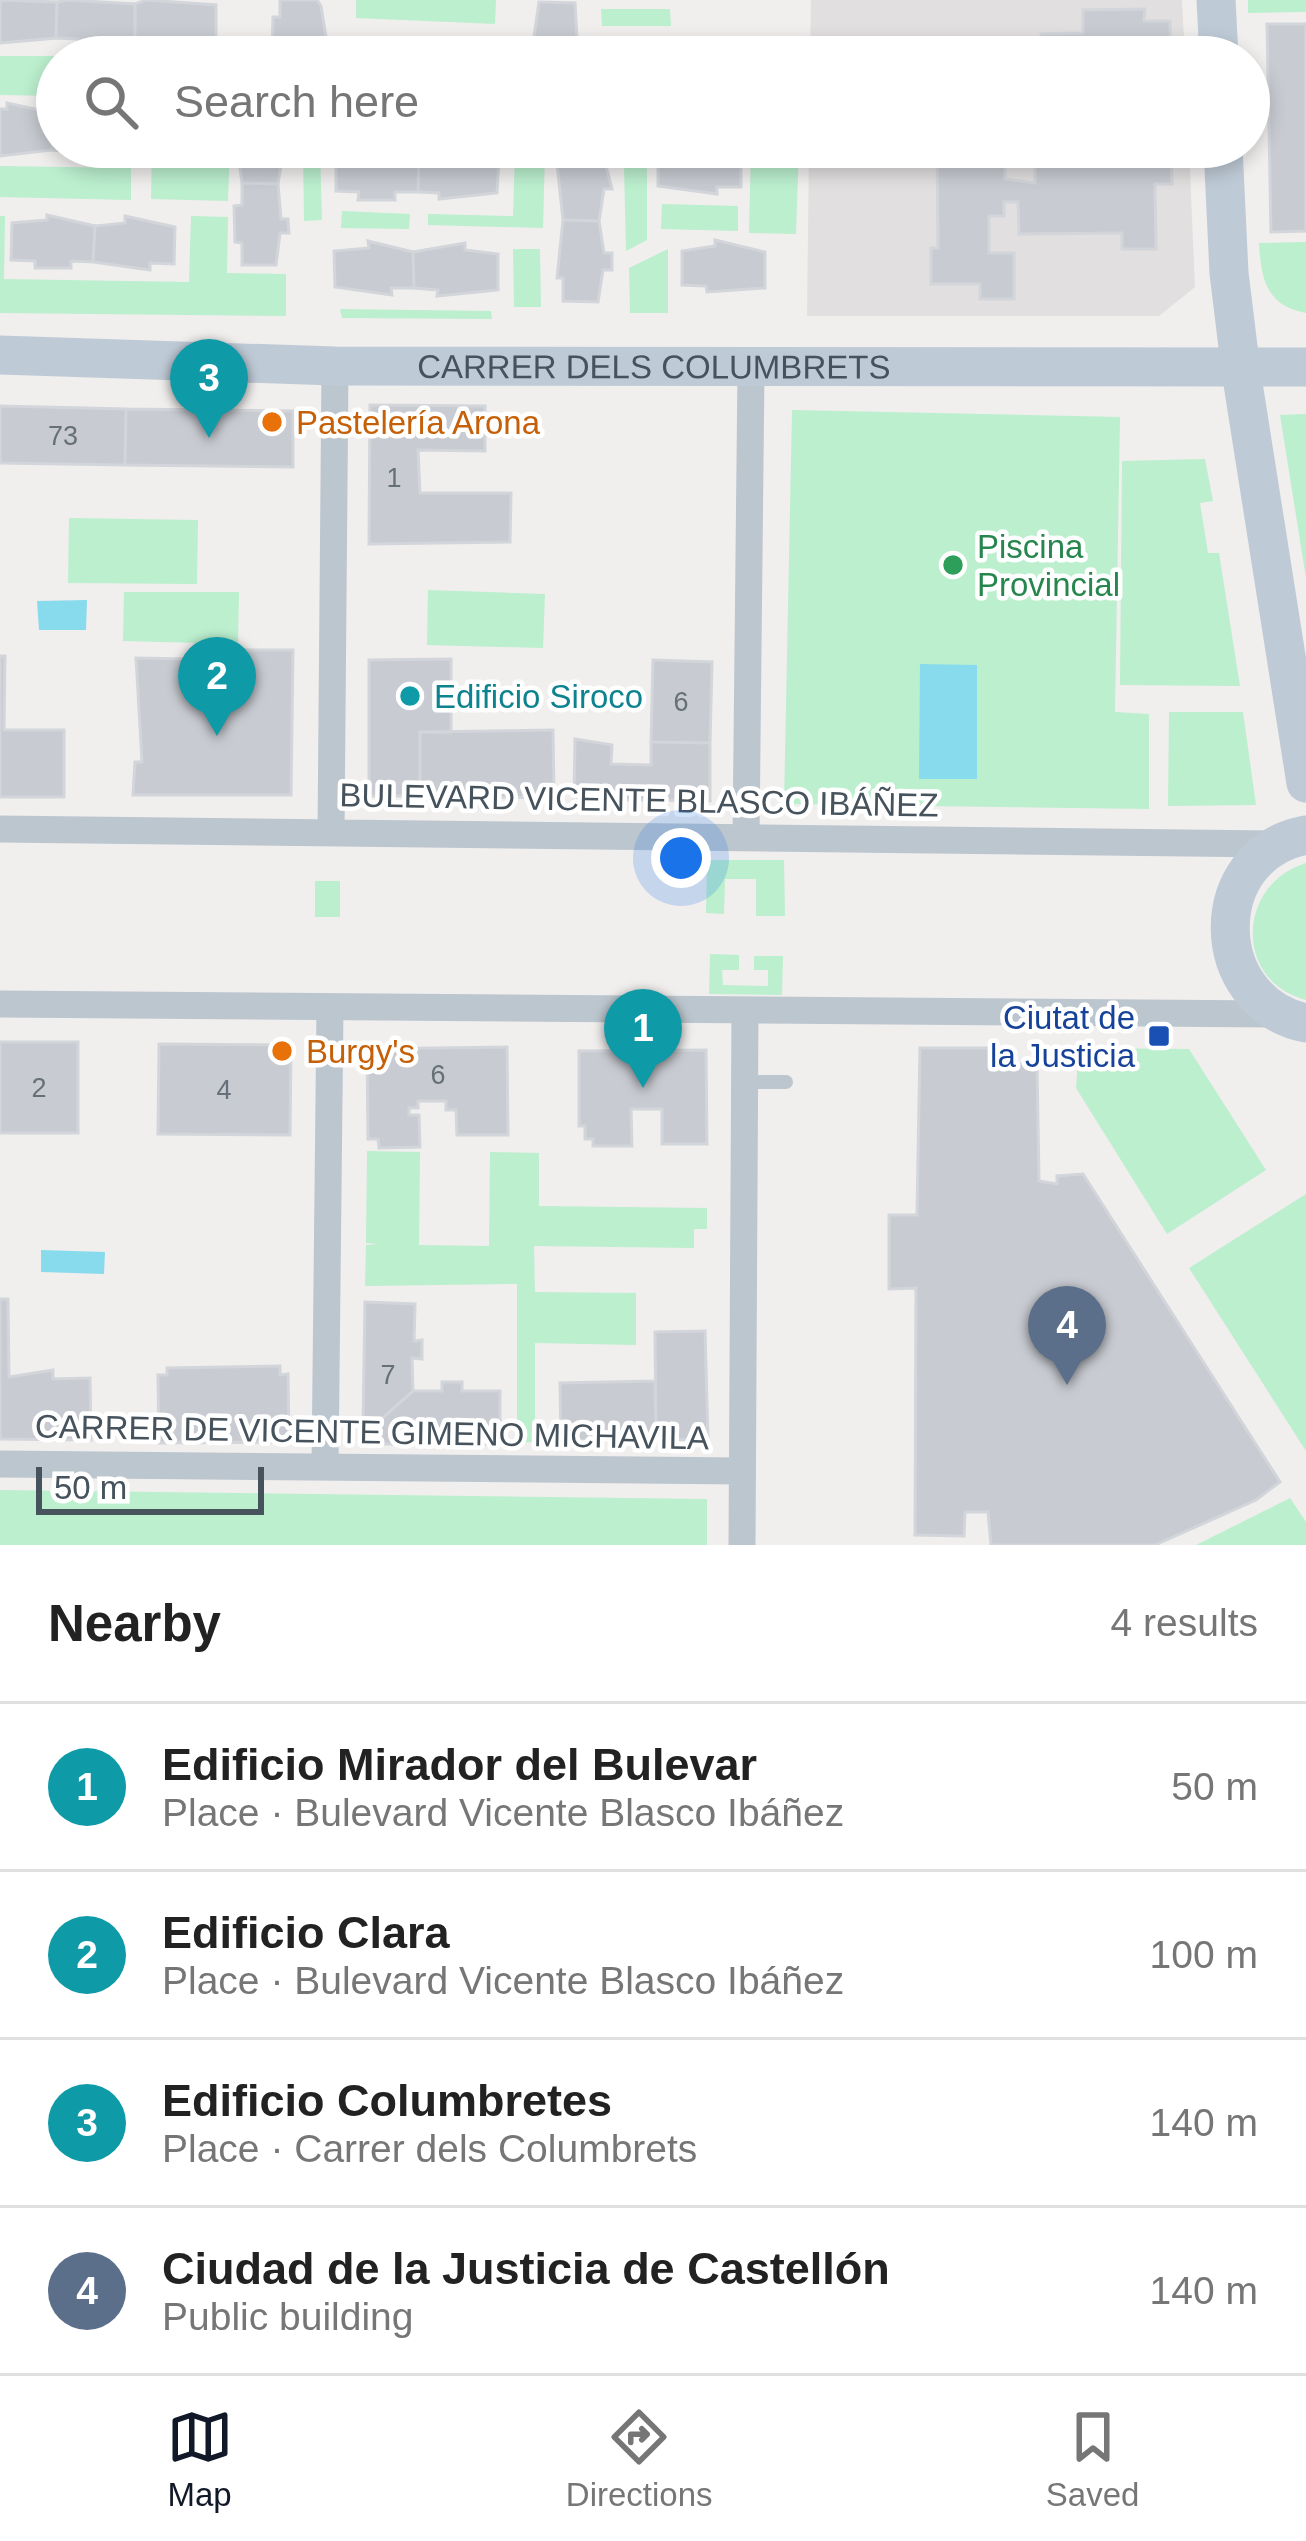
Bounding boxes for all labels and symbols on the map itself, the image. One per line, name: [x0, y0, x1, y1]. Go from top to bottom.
pin: 3: [170, 339, 248, 438]
street label: CARRER DELS COLUMBRETS: [417, 348, 890, 385]
place label: Pastelería Arona: [296, 404, 541, 441]
marker: Pastelería Arona: [259, 409, 285, 435]
house number: 73: [48, 421, 78, 451]
house number: 1: [386, 463, 402, 493]
place label: Piscina Provincial: [977, 528, 1120, 603]
marker: Piscina Provincial: [940, 552, 966, 578]
pin: 2: [178, 637, 256, 736]
place label: Edificio Siroco: [434, 678, 643, 715]
marker: Edificio Siroco: [397, 683, 423, 709]
house number: 6: [673, 687, 689, 717]
street label: BULEVARD VICENTE BLASCO IBÁÑEZ: [339, 776, 939, 824]
your location: [651, 828, 711, 888]
pin: 1: [604, 989, 682, 1088]
place label: Ciutat de la Justicia: [990, 999, 1136, 1074]
marker: Ciutat de la Justicia: [1146, 1023, 1172, 1049]
place label: Burgy's: [306, 1033, 415, 1070]
marker: Burgy's: [269, 1038, 295, 1064]
house number: 6: [430, 1060, 446, 1090]
house number: 2: [31, 1073, 47, 1103]
house number: 4: [216, 1075, 232, 1105]
pin: 4: [1028, 1286, 1106, 1385]
house number: 7: [380, 1360, 396, 1390]
street label: CARRER DE VICENTE GIMENO MICHAVILA: [35, 1408, 709, 1456]
scale bar: [36, 1461, 264, 1514]

